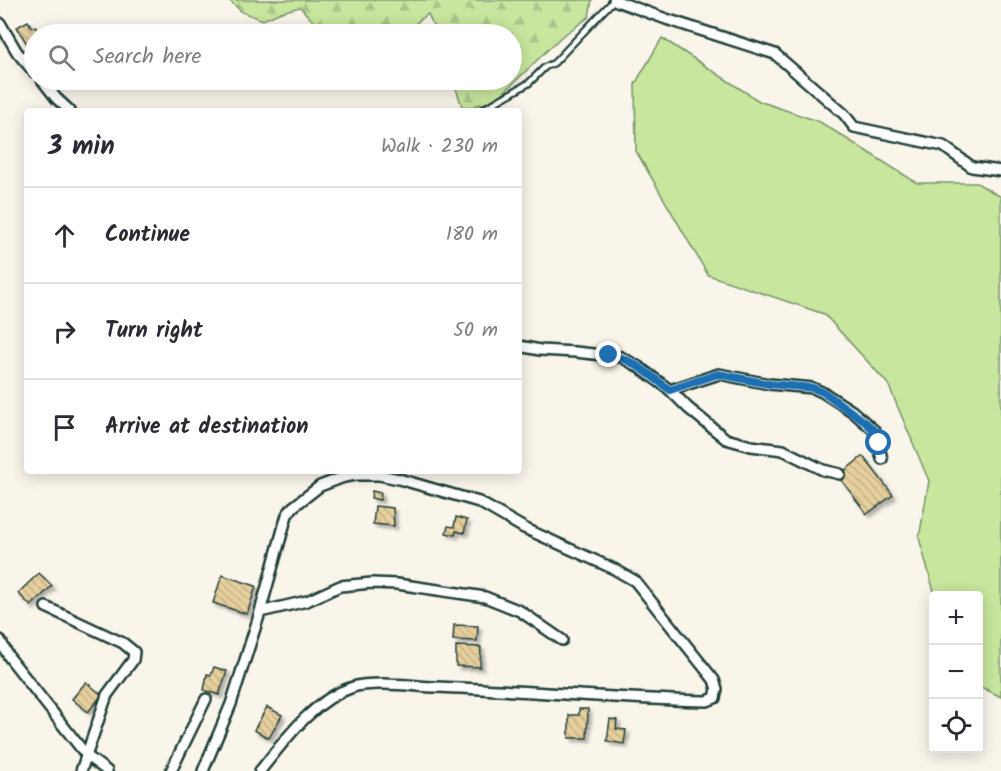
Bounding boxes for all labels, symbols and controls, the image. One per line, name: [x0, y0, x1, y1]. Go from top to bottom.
search box: [24, 24, 522, 90]
text: Search here: [93, 40, 201, 75]
icon: search: [45, 41, 78, 74]
text: 3 min: [48, 126, 115, 168]
text: Walk · 230 m: [381, 131, 498, 163]
text: Continue: [105, 218, 190, 253]
icon: ahead: [48, 219, 81, 252]
text: 180 m: [446, 219, 498, 251]
text: Turn right: [105, 314, 203, 349]
icon: right: [48, 315, 81, 348]
text: 50 m: [453, 315, 498, 347]
route end: [595, 341, 621, 367]
text: Arrive at destination: [105, 410, 308, 445]
icon: arrive: [48, 411, 81, 444]
route start: [865, 429, 891, 455]
map controls: [929, 591, 983, 753]
button: +: [929, 591, 983, 645]
button: −: [929, 645, 983, 699]
button: locate: [929, 699, 983, 753]

